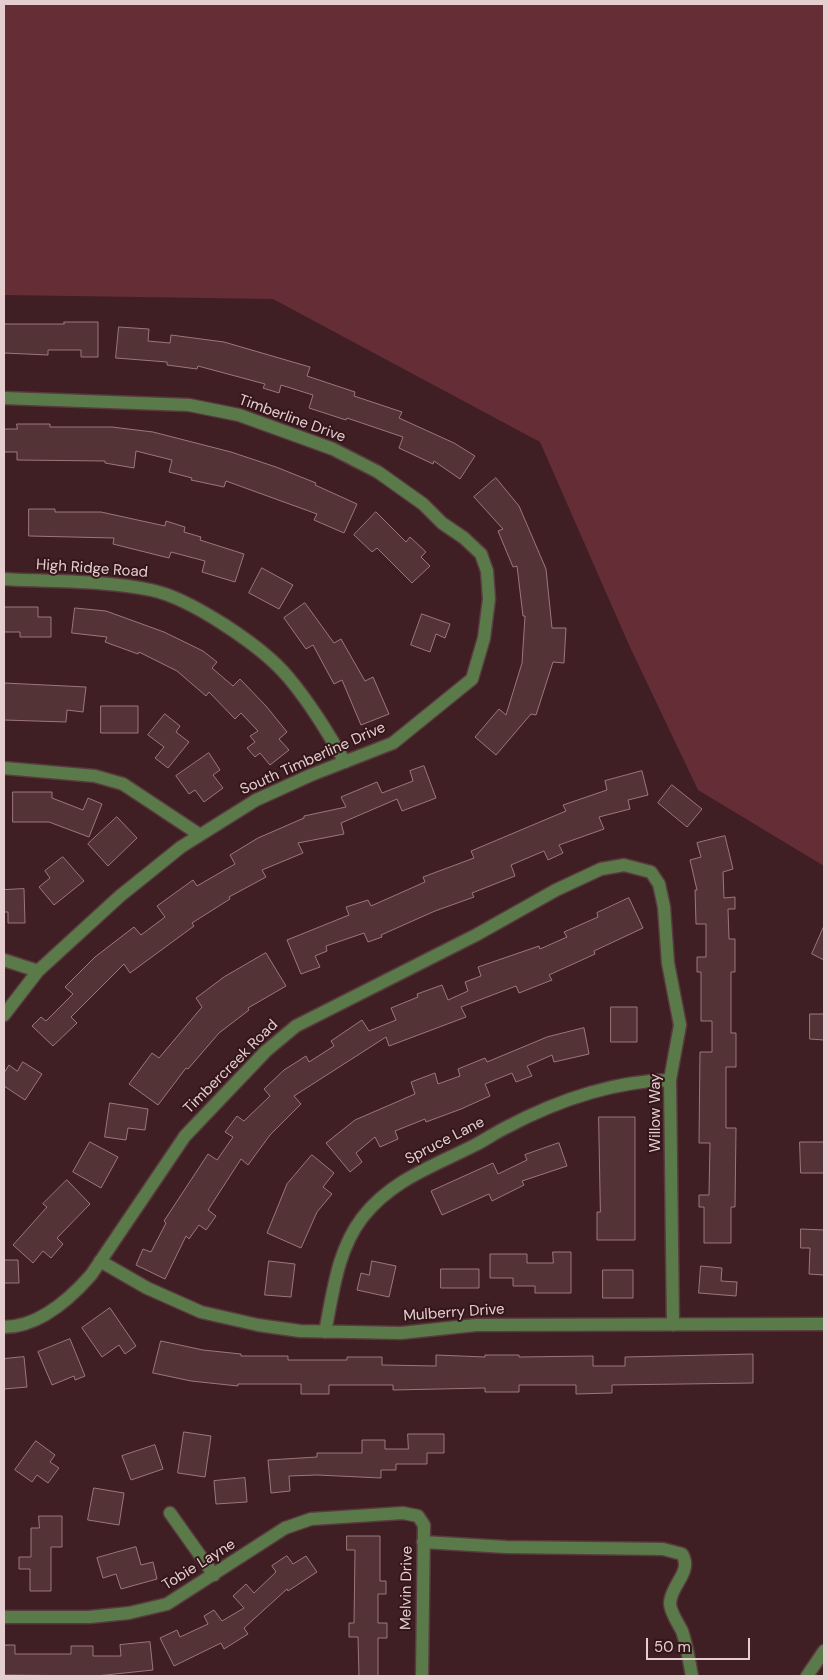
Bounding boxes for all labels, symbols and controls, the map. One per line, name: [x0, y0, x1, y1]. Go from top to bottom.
street label: Timberline Drive: [236, 391, 348, 447]
street label: High Ridge Road: [35, 556, 149, 582]
street label: South Timberline Drive: [238, 719, 388, 799]
street label: Timbercreek Road: [180, 1016, 282, 1118]
street label: Willow Way: [647, 1074, 665, 1152]
street label: Spruce Lane: [402, 1113, 488, 1169]
street label: Mulberry Drive: [403, 1300, 505, 1326]
street label: Tobie Layne: [159, 1535, 239, 1595]
street label: Melvin Drive: [397, 1546, 417, 1630]
scale bar: [648, 1628, 752, 1660]
text: 50 m: [654, 1637, 691, 1657]

